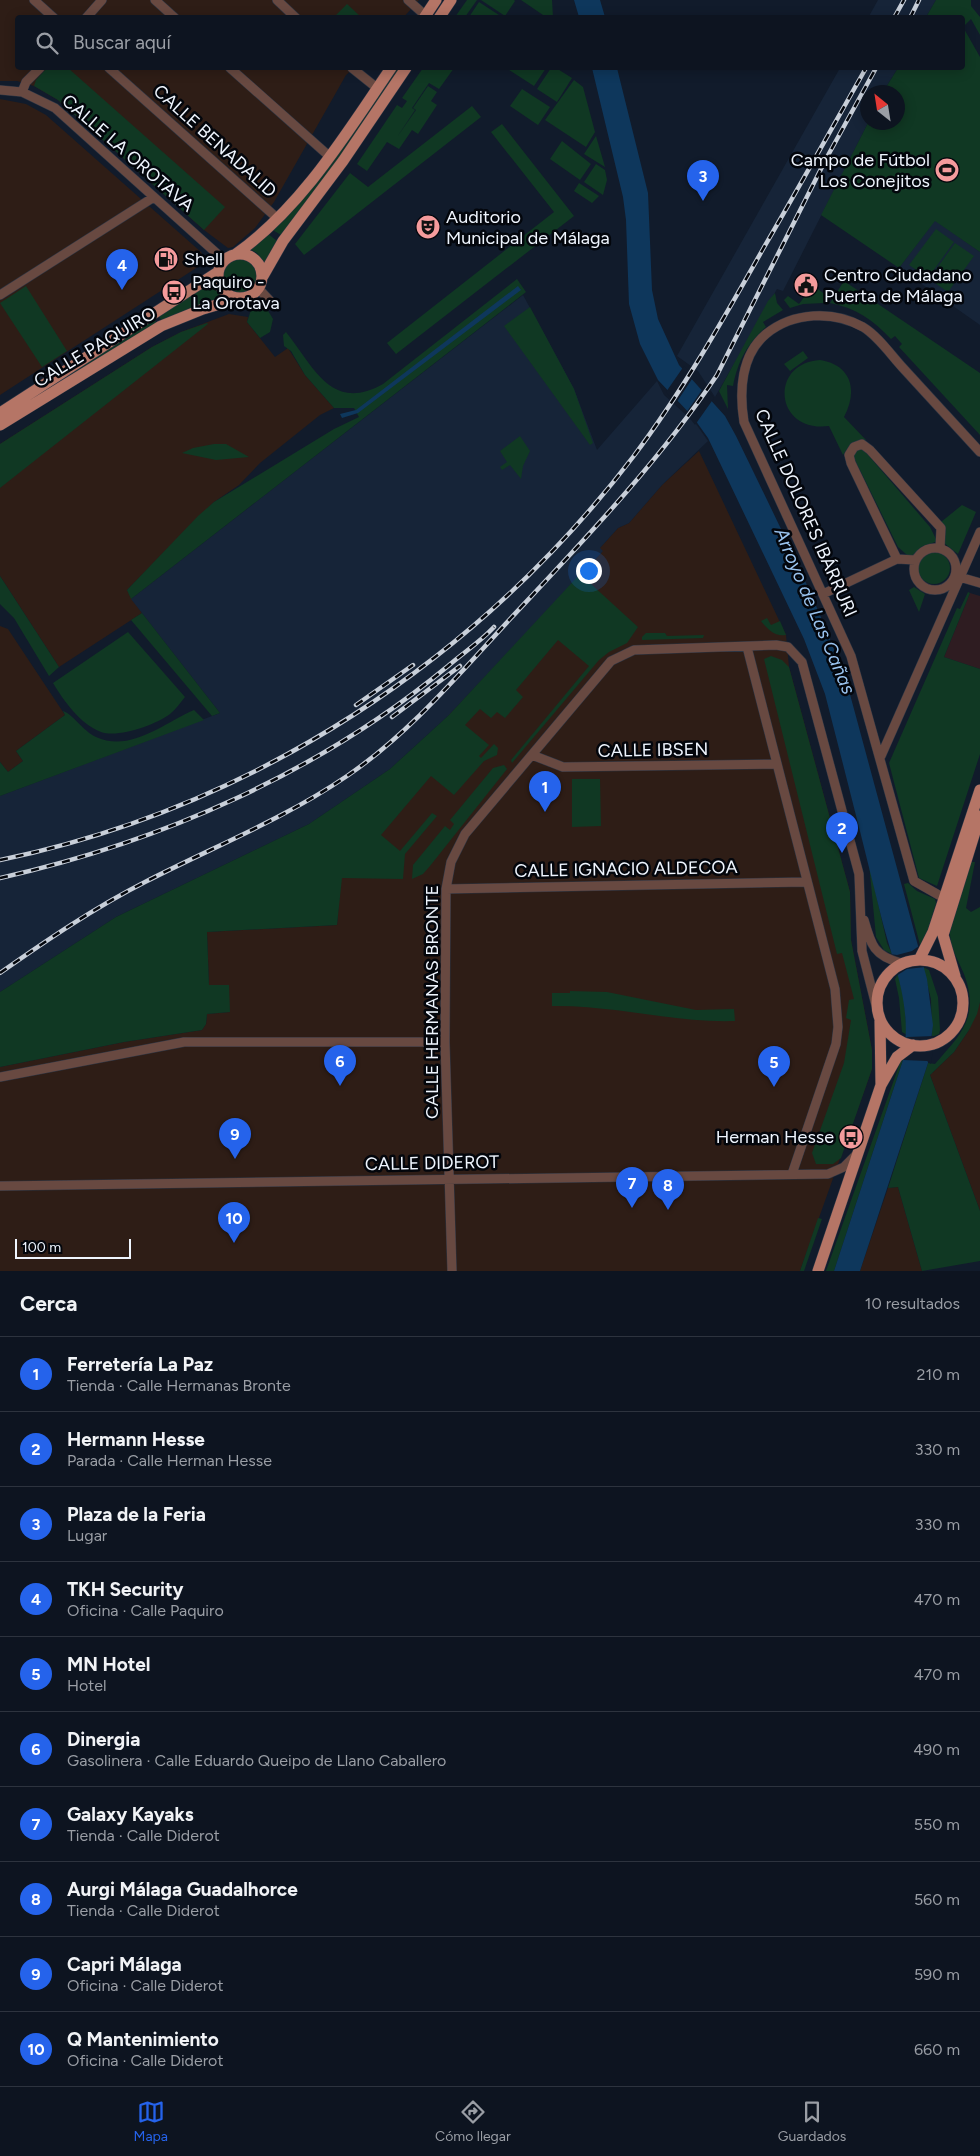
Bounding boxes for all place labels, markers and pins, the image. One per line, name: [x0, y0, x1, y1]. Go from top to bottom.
place label: Campo de Fútbol Los Conejitos: [791, 149, 930, 192]
sports icon: Campo de Fútbol Los Conejitos: [934, 157, 960, 183]
pin: 3: [687, 160, 719, 201]
place label: Auditorio Municipal de Málaga: [446, 206, 610, 249]
theatre icon: Auditorio Municipal de Málaga: [415, 214, 441, 240]
fuel station icon: Shell: [153, 246, 179, 272]
place label: Shell: [184, 248, 223, 270]
pin: 4: [106, 249, 138, 290]
place label: Centro Ciudadano Puerta de Málaga: [824, 264, 972, 307]
place label: Paquiro - La Orotava: [192, 271, 280, 314]
public building icon: Centro Ciudadano Puerta de Málaga: [793, 272, 819, 298]
bus stop icon: Paquiro - La Orotava: [161, 279, 187, 305]
pin: 1: [529, 771, 561, 812]
pin: 2: [826, 812, 858, 853]
pin: 6: [324, 1045, 356, 1086]
pin: 5: [758, 1046, 790, 1087]
pin: 9: [219, 1118, 251, 1159]
bus stop icon: Herman Hesse: [838, 1124, 864, 1150]
place label: Herman Hesse: [716, 1126, 834, 1148]
pin: 7: [616, 1167, 648, 1208]
pin: 8: [652, 1169, 684, 1210]
pin: 10: [218, 1202, 250, 1243]

